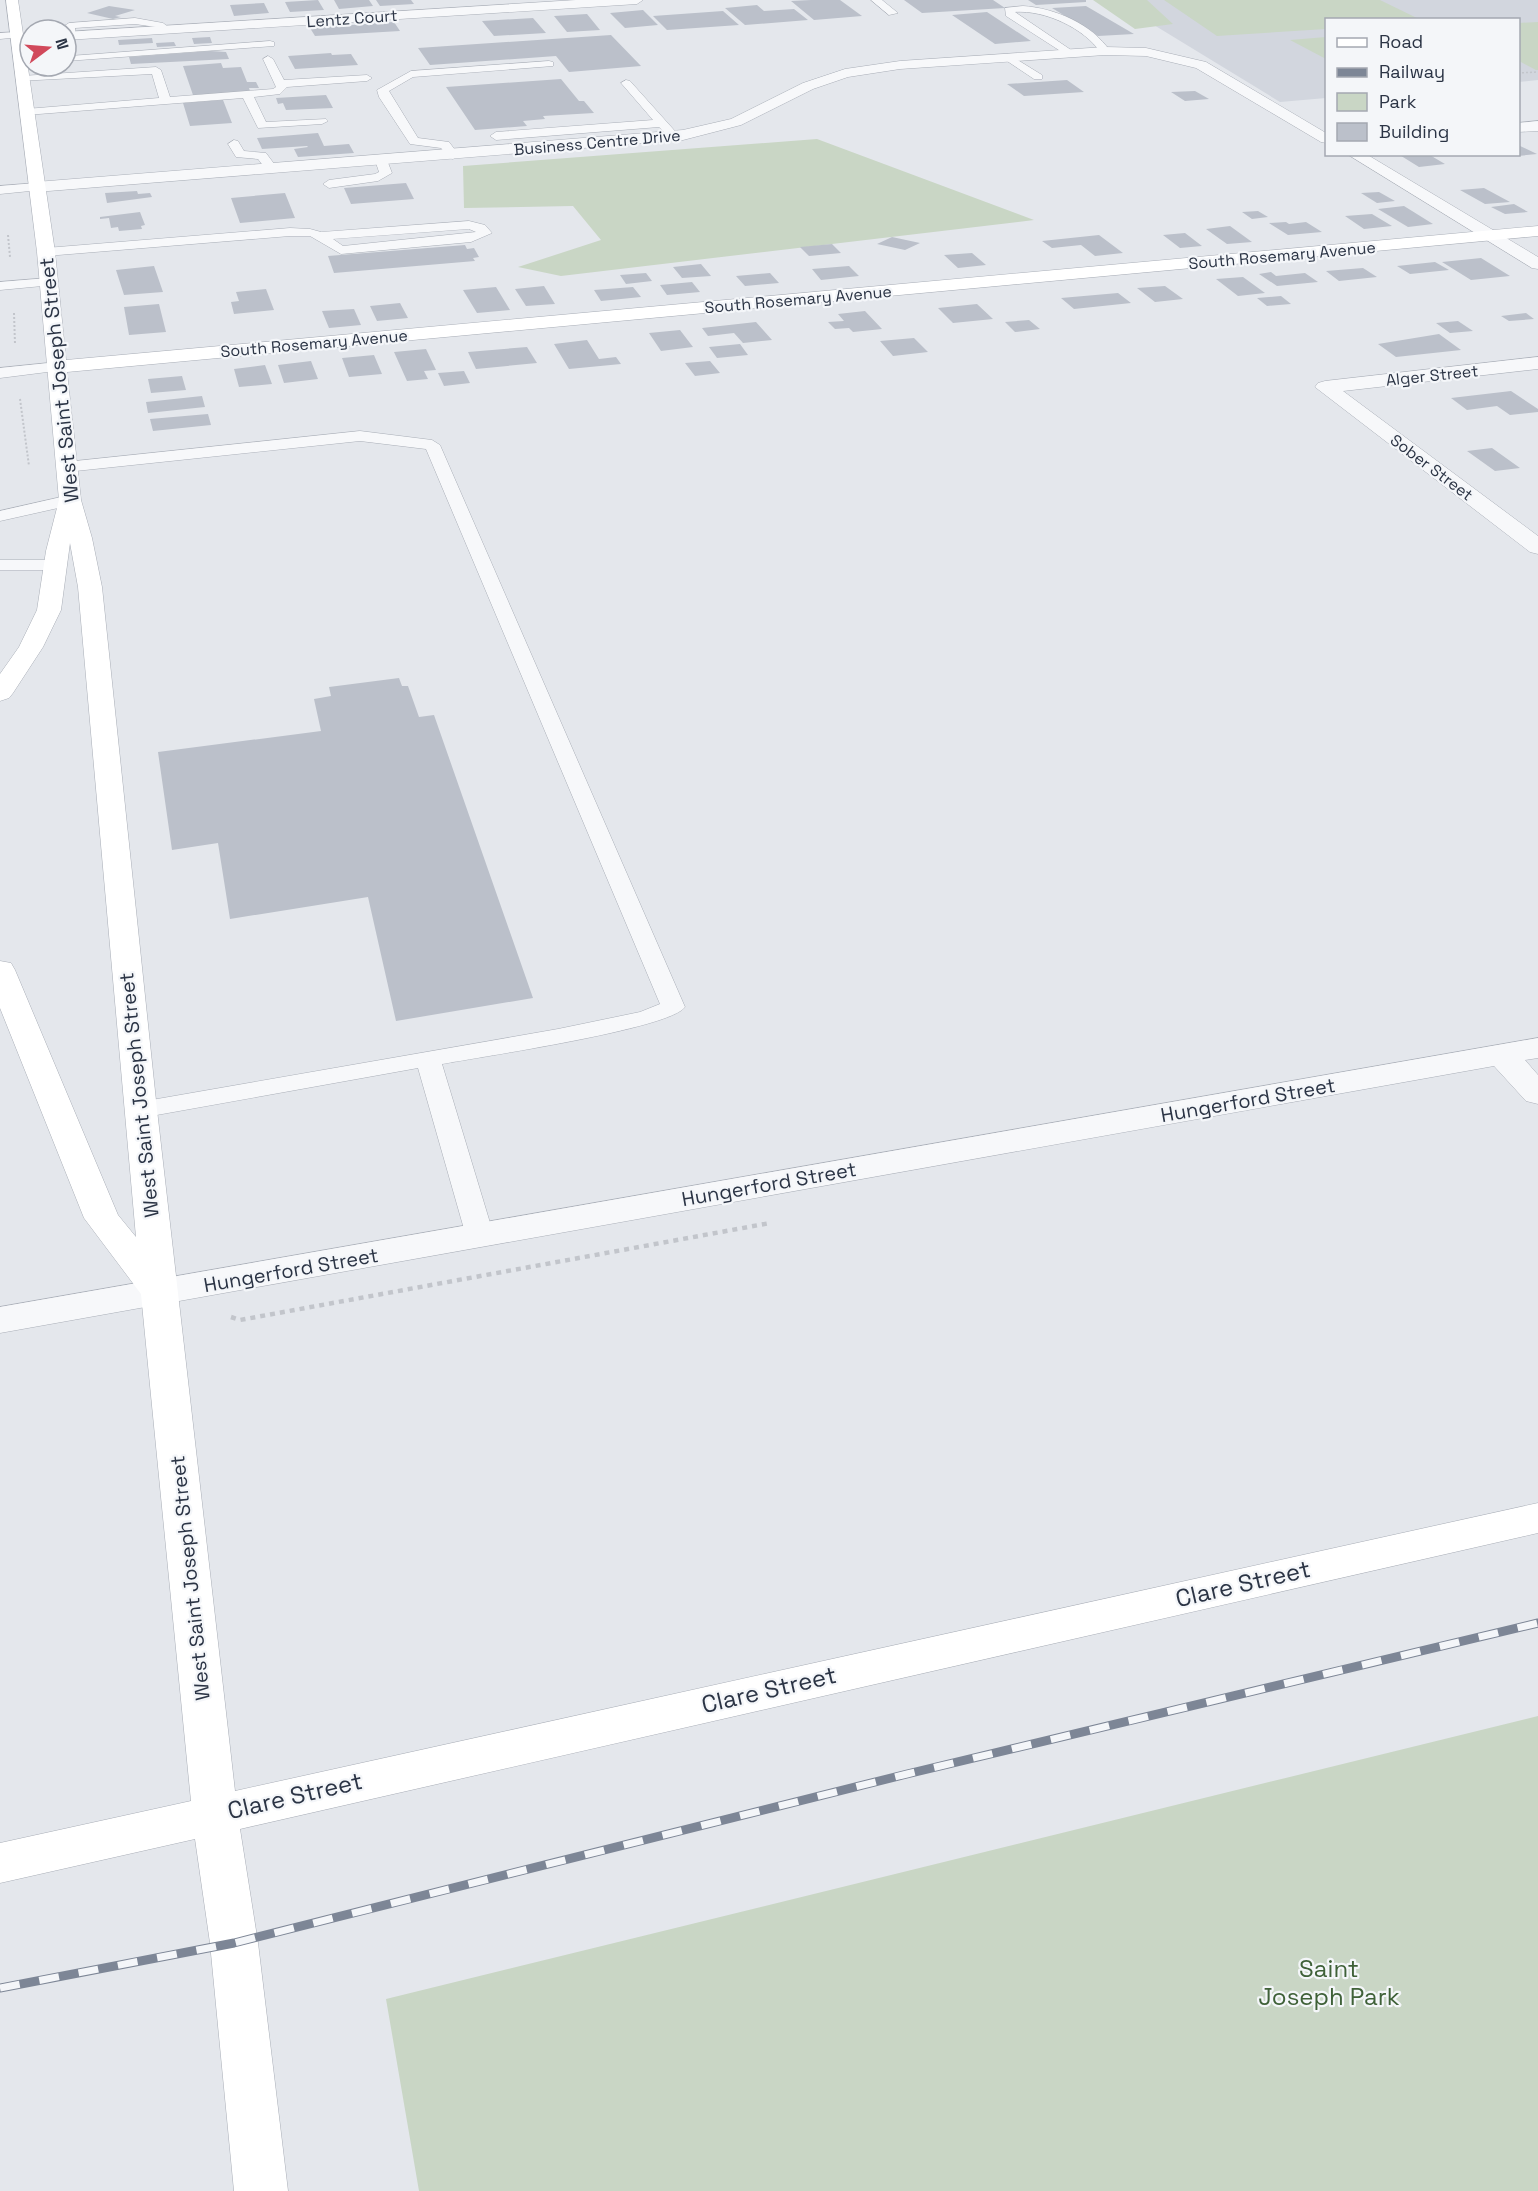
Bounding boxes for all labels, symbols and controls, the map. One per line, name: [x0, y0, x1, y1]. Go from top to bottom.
street label: Lentz Court: [306, 5, 398, 32]
north arrow: [18, 18, 78, 78]
legend: [1325, 18, 1520, 156]
text: Road: [1379, 30, 1423, 53]
text: N: [50, 36, 74, 52]
text: Railway: [1379, 60, 1445, 83]
text: Park: [1379, 90, 1417, 113]
text: Building: [1379, 120, 1449, 143]
street label: Business Centre Drive: [513, 125, 681, 160]
street label: South Rosemary Avenue: [1188, 237, 1377, 274]
street label: West Saint Joseph Street: [33, 256, 85, 504]
street label: South Rosemary Avenue: [704, 281, 893, 318]
street label: South Rosemary Avenue: [220, 325, 409, 362]
street label: Alger Street: [1385, 360, 1479, 391]
street label: Sober Street: [1386, 429, 1477, 505]
street label: West Saint Joseph Street: [113, 971, 165, 1219]
street label: Hungerford Street: [1159, 1072, 1337, 1128]
street label: Hungerford Street: [680, 1156, 858, 1212]
street label: Hungerford Street: [202, 1242, 380, 1298]
street label: West Saint Joseph Street: [164, 1454, 216, 1702]
street label: Clare Street: [1172, 1553, 1313, 1614]
street label: Clare Street: [698, 1659, 839, 1720]
street label: Clare Street: [224, 1765, 365, 1826]
park label: Saint Joseph Park: [1258, 1953, 1400, 2012]

